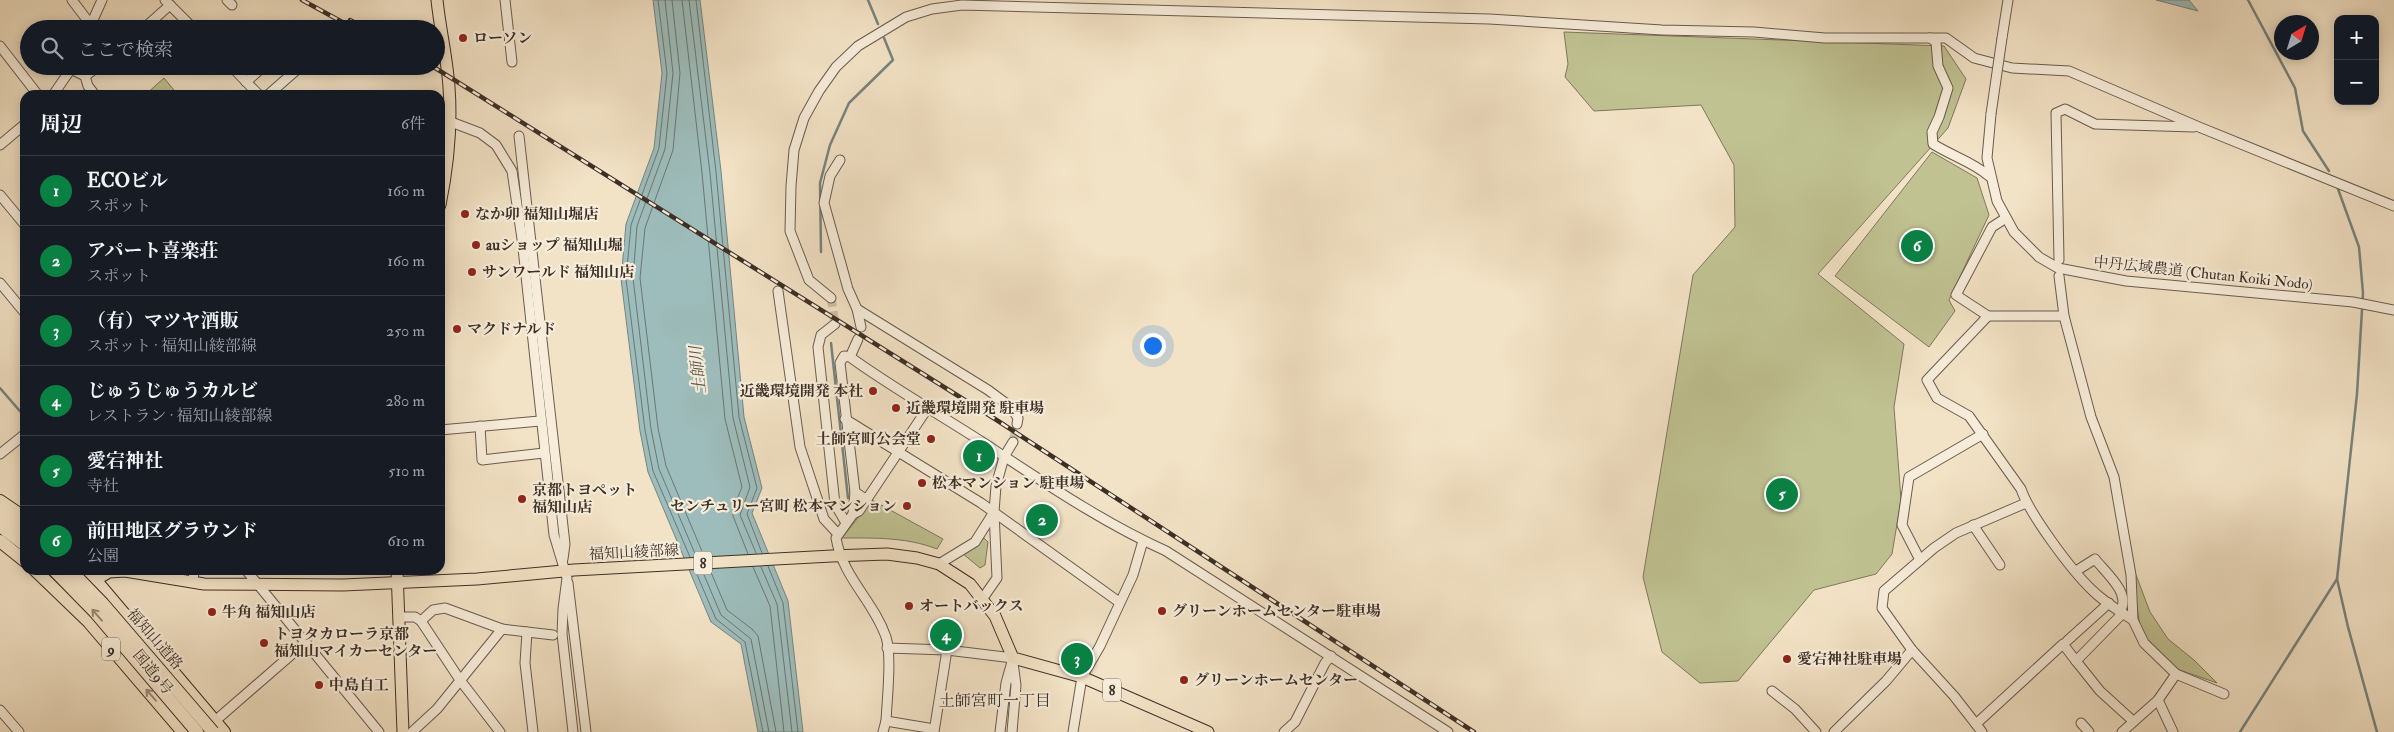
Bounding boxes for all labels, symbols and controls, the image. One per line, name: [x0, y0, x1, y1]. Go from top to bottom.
north arrow: [2274, 15, 2319, 60]
map controls: [2334, 15, 2379, 105]
button: +: [2334, 15, 2379, 60]
search box: [20, 20, 445, 75]
place label: ローソン: [473, 29, 532, 48]
marker: ローソン: [457, 32, 469, 44]
icon: search: [38, 34, 66, 62]
text: ここで検索: [78, 38, 173, 62]
button: −: [2334, 60, 2379, 105]
text: 周辺: [40, 111, 82, 138]
text: 6件: [401, 114, 425, 134]
text: ECOビル: [87, 169, 168, 193]
text: 1: [53, 181, 59, 201]
text: 160 m: [387, 181, 425, 201]
text: スポット: [87, 196, 151, 216]
place label: なか卯 福知山堀店: [475, 205, 598, 224]
marker: なか卯 福知山堀店: [459, 208, 471, 220]
pin: 6: [1901, 227, 1933, 265]
place label: auショップ 福知山堀: [486, 236, 623, 255]
text: アパート喜楽荘: [87, 239, 218, 263]
marker: auショップ 福知山堀: [470, 239, 482, 251]
text: 2: [52, 251, 60, 271]
text: 160 m: [387, 251, 425, 271]
street label: 中丹広域農道 (Chutan Koiki Nodo): [2092, 253, 2314, 294]
place label: サンワールド 福知山店: [482, 263, 634, 282]
text: スポット: [87, 266, 151, 286]
marker: サンワールド 福知山店: [466, 266, 478, 278]
text: （有）マツヤ酒販: [87, 309, 238, 333]
place label: マクドナルド: [467, 320, 556, 339]
text: 3: [53, 321, 59, 341]
text: 250 m: [386, 321, 425, 341]
marker: マクドナルド: [451, 323, 463, 335]
your location: [1140, 333, 1166, 359]
text: スポット · 福知山綾部線: [87, 336, 257, 356]
water label: 土師川: [685, 343, 710, 395]
text: じゅうじゅうカルビ: [87, 379, 258, 403]
place label: 近畿環境開発 本社: [740, 382, 863, 401]
marker: 近畿環境開発 本社: [867, 385, 879, 397]
text: 4: [52, 391, 60, 411]
text: 280 m: [385, 391, 425, 411]
place label: 近畿環境開発 駐車場: [906, 399, 1044, 418]
marker: 近畿環境開発 駐車場: [890, 402, 902, 414]
text: レストラン · 福知山綾部線: [87, 406, 272, 426]
place label: 土師宮町公会堂: [816, 430, 921, 449]
marker: 土師宮町公会堂: [925, 433, 937, 445]
pin: 1: [963, 437, 995, 475]
text: 愛宕神社: [87, 449, 163, 473]
text: 5: [52, 461, 60, 481]
text: 510 m: [388, 461, 425, 481]
place label: 松本マンション 駐車場: [932, 474, 1084, 493]
pin: 5: [1766, 475, 1798, 513]
text: 寺社: [87, 476, 119, 496]
marker: 松本マンション 駐車場: [916, 477, 928, 489]
place label: 京都トヨペット 福知山店: [532, 481, 637, 517]
marker: 京都トヨペット 福知山店: [516, 493, 528, 505]
place label: センチュリー宮町 松本マンション: [670, 497, 897, 516]
marker: センチュリー宮町 松本マンション: [901, 500, 913, 512]
pin: 2: [1026, 501, 1058, 539]
text: 前田地区グラウンド: [87, 519, 258, 543]
text: 6: [52, 531, 60, 551]
text: 610 m: [387, 531, 425, 551]
street label: 福知山綾部線: [589, 541, 679, 564]
text: 公園: [87, 546, 119, 566]
road number: 8: [694, 552, 712, 574]
place label: オートバックス: [919, 597, 1024, 616]
marker: オートバックス: [903, 600, 915, 612]
place label: グリーンホームセンター駐車場: [1172, 602, 1381, 621]
place label: 牛角 福知山店: [222, 603, 315, 622]
street label: 福知山道路: [123, 605, 186, 674]
marker: グリーンホームセンター駐車場: [1156, 605, 1168, 617]
marker: 牛角 福知山店: [206, 606, 218, 618]
one-way arrow: [92, 608, 103, 621]
pin: 4: [930, 616, 962, 654]
place label: トヨタカローラ京都 福知山マイカーセンター: [274, 625, 437, 661]
marker: トヨタカローラ京都 福知山マイカーセンター: [258, 637, 270, 649]
road number: 9: [102, 638, 120, 661]
pin: 3: [1061, 640, 1093, 678]
street label: 国道9号: [128, 646, 177, 699]
place label: 愛宕神社駐車場: [1797, 650, 1902, 669]
marker: 愛宕神社駐車場: [1781, 653, 1793, 665]
place label: グリーンホームセンター: [1194, 671, 1358, 690]
marker: グリーンホームセンター: [1178, 674, 1190, 686]
place label: 中島自工: [329, 676, 389, 695]
road number: 8: [1103, 678, 1121, 702]
marker: 中島自工: [313, 679, 325, 691]
one-way arrow: [145, 689, 156, 702]
district label: 土師宮町一丁目: [939, 691, 1051, 711]

